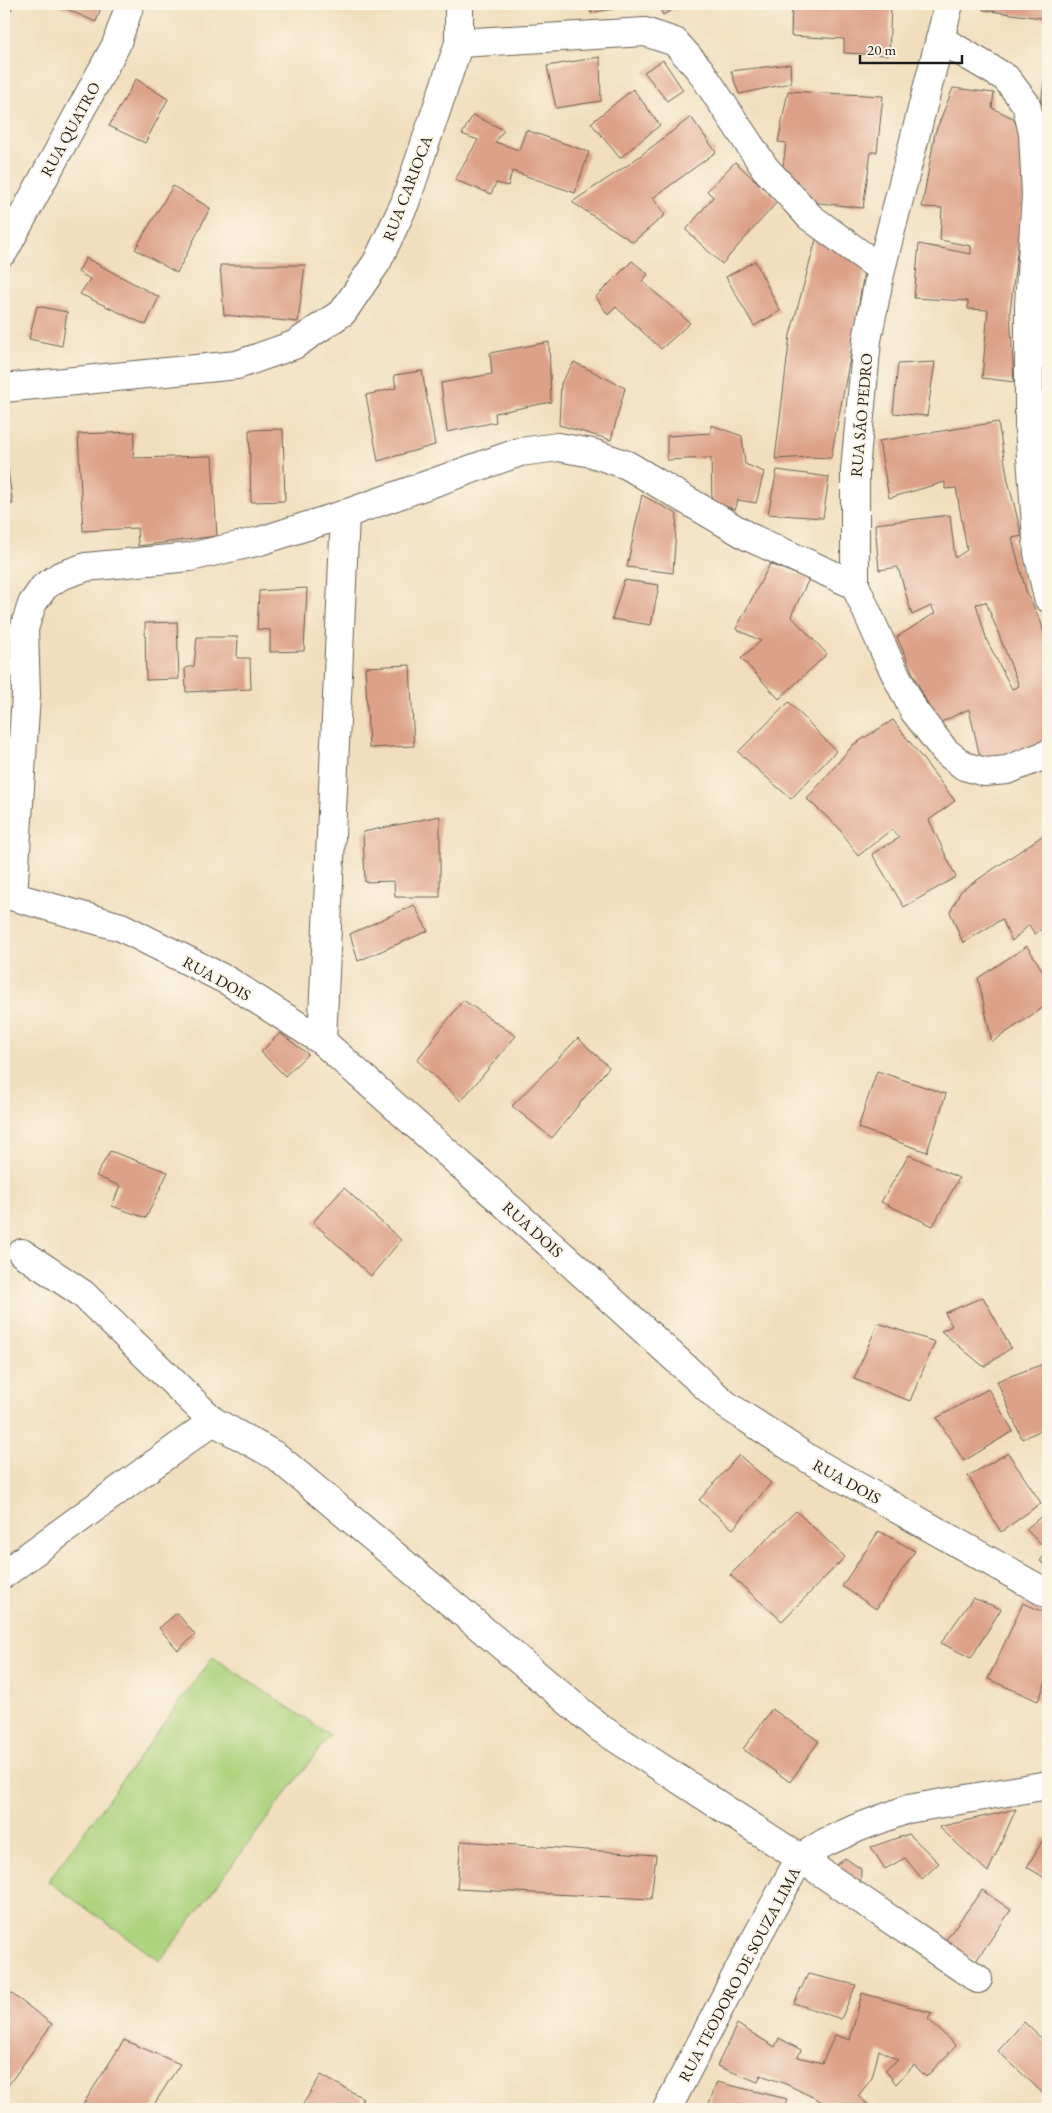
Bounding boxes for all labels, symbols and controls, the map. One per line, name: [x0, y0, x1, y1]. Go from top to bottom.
scale bar: [860, 32, 962, 64]
text: 20 m: [867, 40, 896, 59]
street label: RUA QUATRO: [36, 78, 105, 180]
street label: RUA CARIOCA: [378, 132, 438, 244]
street label: RUA SÃO PEDRO: [846, 352, 877, 478]
street label: RUA DOIS: [179, 951, 254, 1006]
street label: RUA DOIS: [498, 1197, 567, 1262]
street label: RUA DOIS: [809, 1454, 884, 1509]
street label: RUA TEODORO DE SOUZA LIMA: [674, 1862, 806, 2085]

